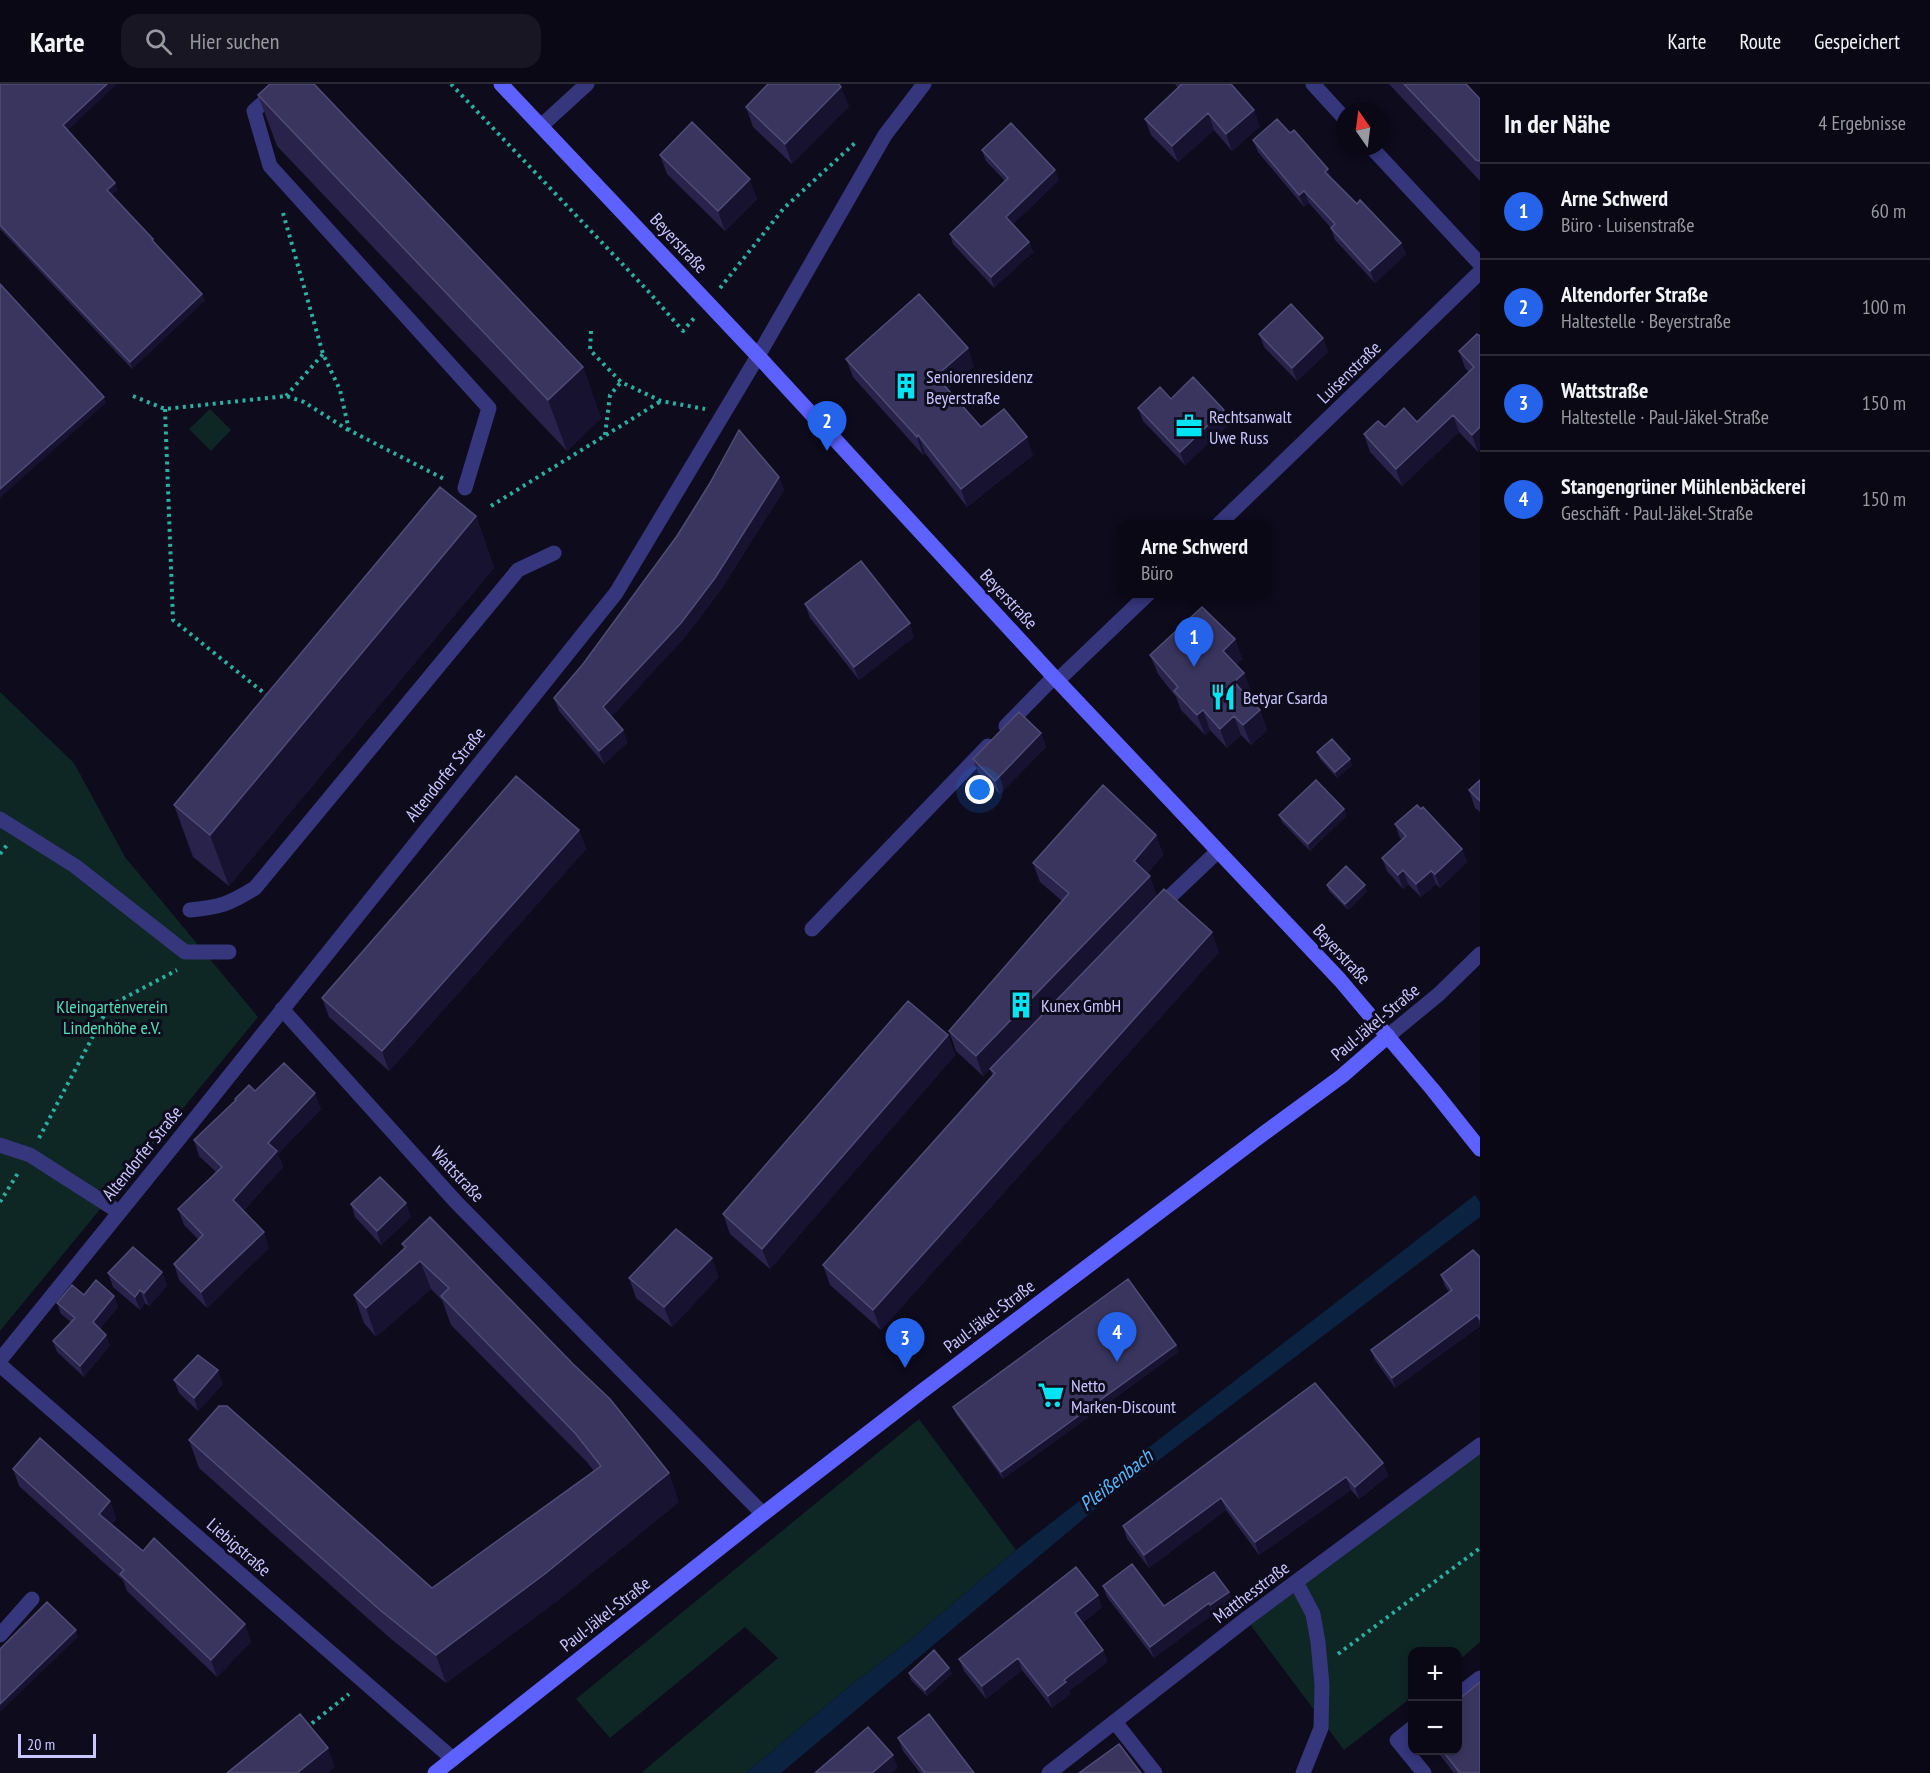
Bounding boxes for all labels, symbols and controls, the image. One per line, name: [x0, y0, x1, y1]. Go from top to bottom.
search box: [121, 14, 541, 68]
text: Karte: [30, 23, 85, 60]
icon: search: [142, 25, 175, 58]
text: Hier suchen: [190, 27, 279, 55]
text: Karte: [1668, 28, 1706, 55]
text: Route: [1739, 28, 1781, 55]
text: Gespeichert: [1814, 28, 1900, 55]
north arrow: [1336, 102, 1390, 156]
text: In der Nähe: [1504, 107, 1610, 140]
text: 4 Ergebnisse: [1818, 110, 1906, 136]
text: Arne Schwerd: [1561, 184, 1668, 212]
text: 1: [1519, 198, 1528, 224]
text: 60 m: [1871, 198, 1906, 224]
street label: Beyerstraße: [645, 208, 713, 278]
text: Büro · Luisenstraße: [1561, 212, 1695, 238]
text: Altendorfer Straße: [1561, 280, 1708, 308]
text: 2: [1519, 294, 1528, 320]
text: 100 m: [1862, 294, 1906, 320]
text: Haltestelle · Beyerstraße: [1561, 308, 1731, 334]
street label: Luisenstraße: [1312, 336, 1386, 408]
place label: Seniorenresidenz Beyerstraße: [926, 365, 1033, 409]
building icon: Seniorenresidenz Beyerstraße: [891, 371, 921, 401]
text: Wattstraße: [1561, 376, 1648, 404]
text: 3: [1519, 390, 1528, 416]
text: 150 m: [1862, 390, 1906, 416]
pin: 2: [808, 402, 846, 451]
text: Haltestelle · Paul-Jäkel-Straße: [1561, 404, 1769, 430]
place label: Rechtsanwalt Uwe Russ: [1209, 405, 1292, 449]
office icon: Rechtsanwalt Uwe Russ: [1174, 411, 1204, 441]
text: Stangengrüner Mühlenbäckerei: [1561, 472, 1806, 500]
text: 4: [1519, 486, 1528, 512]
text: 150 m: [1862, 486, 1906, 512]
text: Geschäft · Paul-Jäkel-Straße: [1561, 500, 1753, 526]
popup: [1118, 520, 1271, 598]
text: Arne Schwerd: [1141, 532, 1248, 560]
text: Büro: [1141, 560, 1173, 586]
street label: Beyerstraße: [975, 564, 1043, 634]
pin: 1: [1174, 618, 1214, 667]
restaurant icon: Betyar Csarda: [1208, 682, 1238, 712]
place label: Betyar Csarda: [1243, 686, 1328, 709]
street label: Altendorfer Straße: [400, 722, 490, 826]
your location: [965, 775, 994, 804]
street label: Beyerstraße: [1308, 919, 1376, 989]
street label: Paul-Jäkel-Straße: [1326, 978, 1424, 1066]
building icon: Kunex GmbH: [1006, 990, 1036, 1020]
place label: Kunex GmbH: [1041, 994, 1121, 1017]
park label: Kleingartenverein Lindenhöhe e.V.: [56, 995, 168, 1039]
street label: Altendorfer Straße: [97, 1101, 187, 1205]
street label: Wattstraße: [426, 1141, 490, 1207]
street label: Paul-Jäkel-Straße: [939, 1274, 1039, 1358]
pin: 4: [1098, 1312, 1136, 1362]
pin: 3: [886, 1318, 924, 1368]
place label: Netto Marken-Discount: [1071, 1374, 1176, 1418]
supermarket icon: Netto Marken-Discount: [1036, 1380, 1066, 1410]
water label: Pleißenbach: [1074, 1443, 1159, 1517]
street label: Liebigstraße: [202, 1513, 276, 1581]
street label: Matthesstraße: [1208, 1556, 1294, 1628]
street label: Paul-Jäkel-Straße: [555, 1572, 655, 1656]
map controls: [1408, 1647, 1462, 1755]
button: +: [1408, 1647, 1462, 1701]
button: −: [1408, 1701, 1462, 1755]
scale bar: [18, 1731, 96, 1758]
text: 20 m: [27, 1734, 55, 1754]

